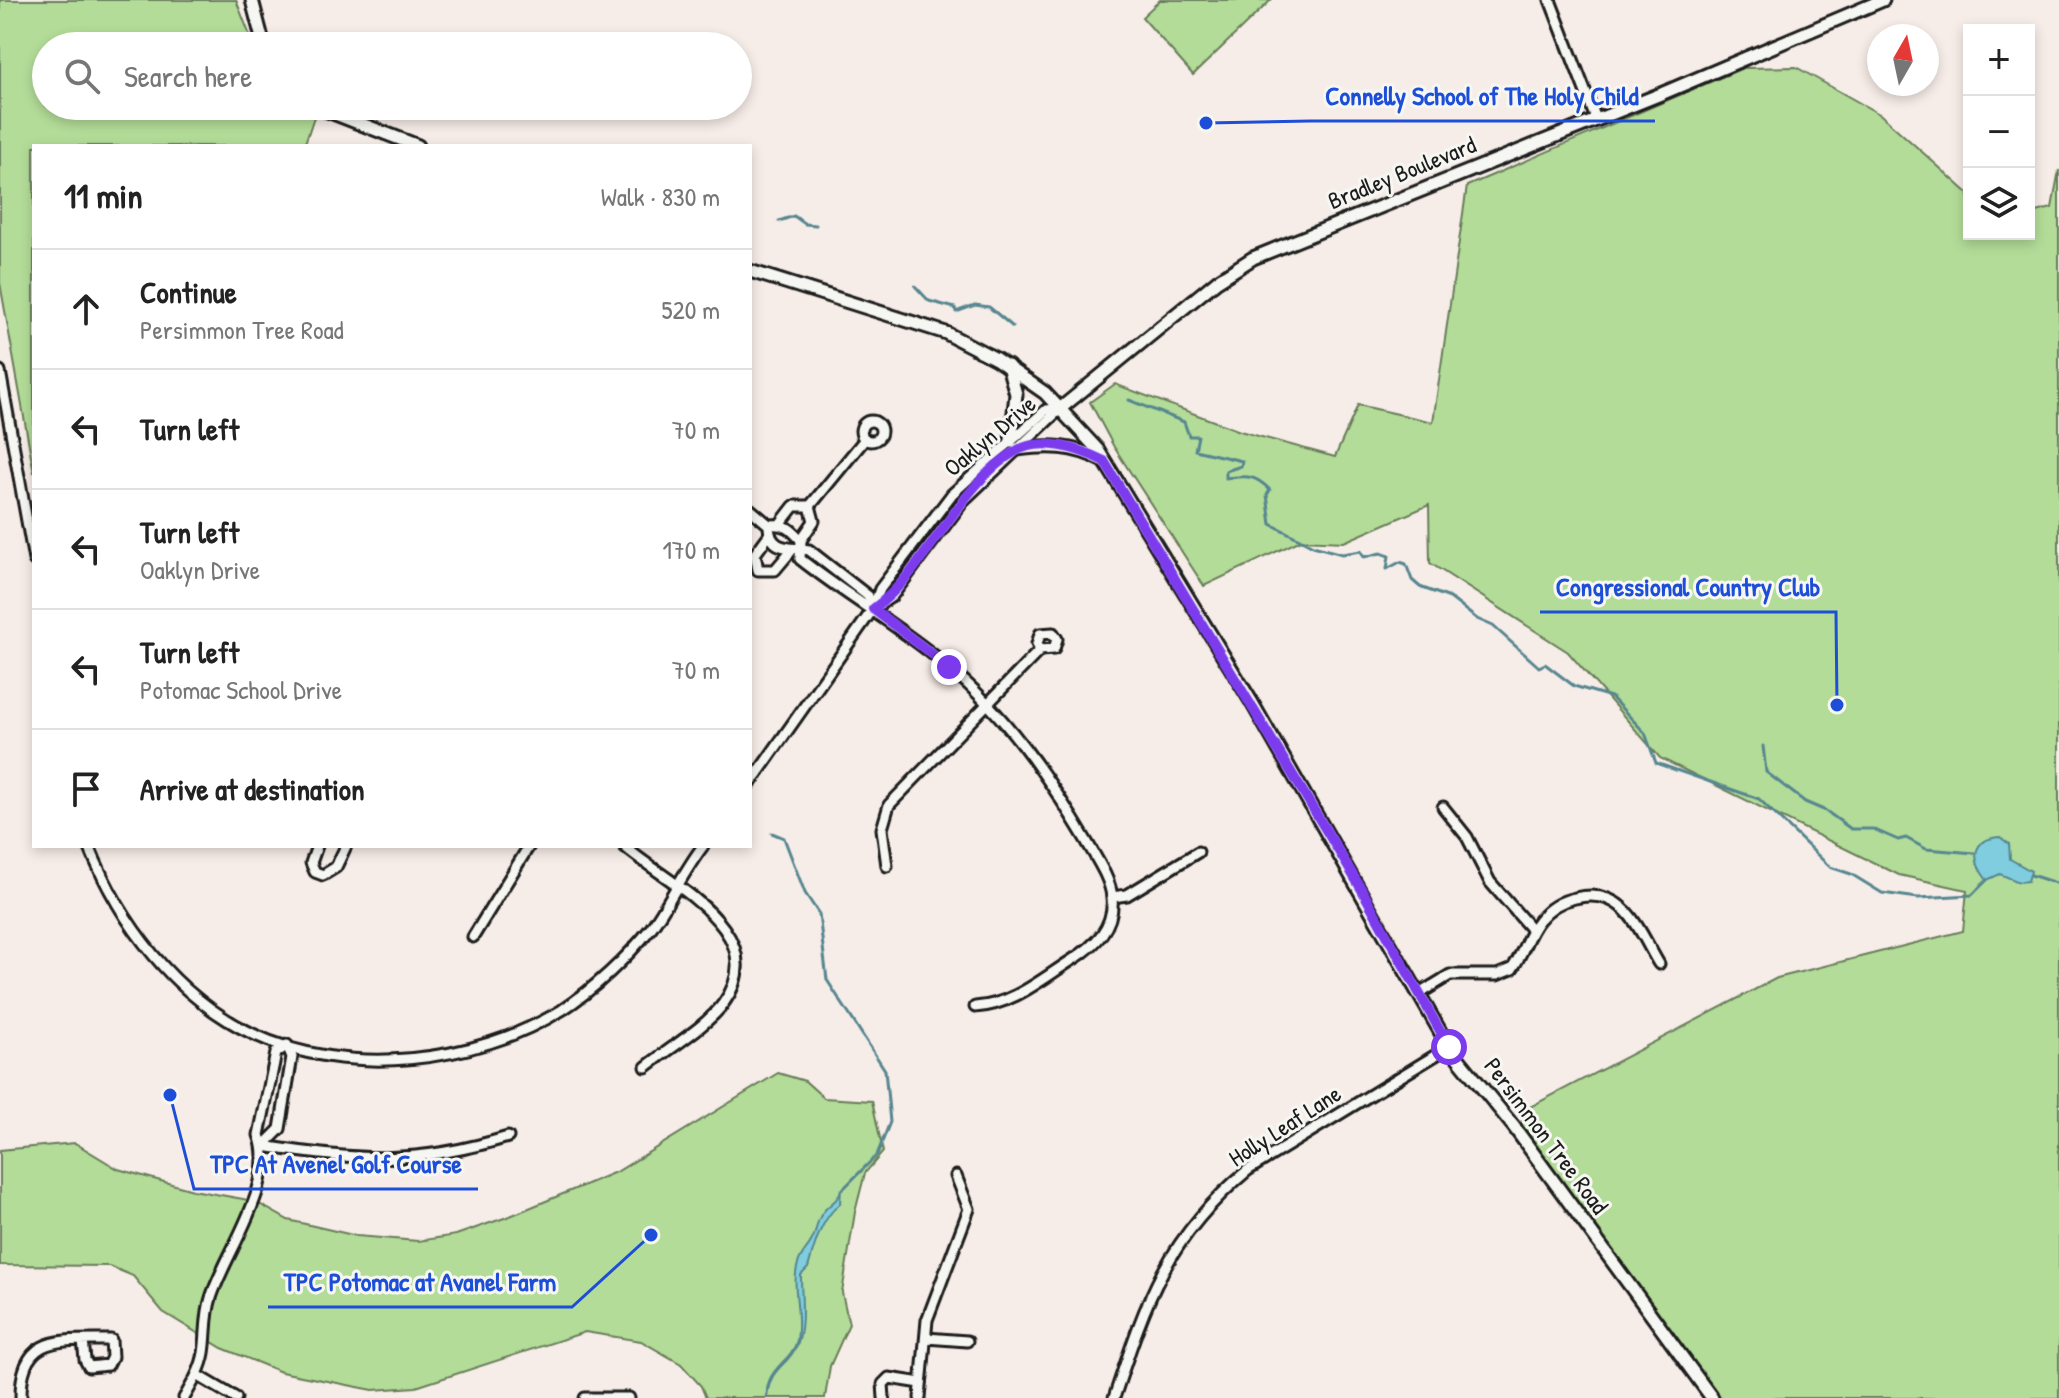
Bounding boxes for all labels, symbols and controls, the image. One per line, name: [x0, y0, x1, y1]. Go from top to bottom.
north arrow: [1867, 24, 1939, 96]
map controls: [1963, 24, 2035, 240]
button: +: [1963, 24, 2035, 96]
search box: [32, 32, 752, 120]
icon: search: [60, 54, 104, 98]
text: Search here: [124, 56, 252, 96]
callout: Connelly School of The Holy Child: [1310, 71, 1655, 121]
text: Connelly School of The Holy Child: [1325, 78, 1640, 114]
button: −: [1963, 96, 2035, 168]
street label: Bradley Boulevard: [1323, 128, 1480, 216]
button: layers: [1963, 168, 2035, 240]
text: 11 min: [64, 173, 143, 219]
text: Walk · 830 m: [601, 179, 720, 214]
text: Continue: [140, 272, 237, 312]
icon: ahead: [64, 287, 108, 331]
text: 520 m: [662, 292, 720, 327]
text: Persimmon Tree Road: [140, 312, 344, 347]
street label: Oaklyn Drive: [937, 387, 1042, 483]
icon: left: [64, 407, 108, 451]
text: Turn left: [140, 409, 239, 449]
text: 70 m: [672, 412, 720, 447]
text: Turn left: [140, 512, 239, 552]
icon: left: [64, 527, 108, 571]
text: 170 m: [662, 532, 720, 567]
text: Oaklyn Drive: [140, 552, 260, 587]
callout: Congressional Country Club: [1540, 562, 1836, 612]
text: Congressional Country Club: [1556, 569, 1821, 605]
text: Turn left: [140, 632, 239, 672]
icon: left: [64, 647, 108, 691]
route end: [931, 649, 967, 685]
text: 70 m: [672, 652, 720, 687]
text: Potomac School Drive: [140, 672, 342, 707]
icon: arrive: [64, 767, 108, 811]
text: Arrive at destination: [140, 769, 365, 809]
route start: [1431, 1029, 1467, 1065]
street label: Persimmon Tree Road: [1477, 1051, 1616, 1220]
street label: Holly Leaf Lane: [1222, 1077, 1347, 1173]
callout: TPC At Avenel Golf Course: [194, 1139, 478, 1189]
text: TPC At Avenel Golf Course: [209, 1146, 462, 1181]
callout: TPC Potomac at Avanel Farm: [268, 1257, 572, 1307]
text: TPC Potomac at Avanel Farm: [283, 1264, 556, 1299]

